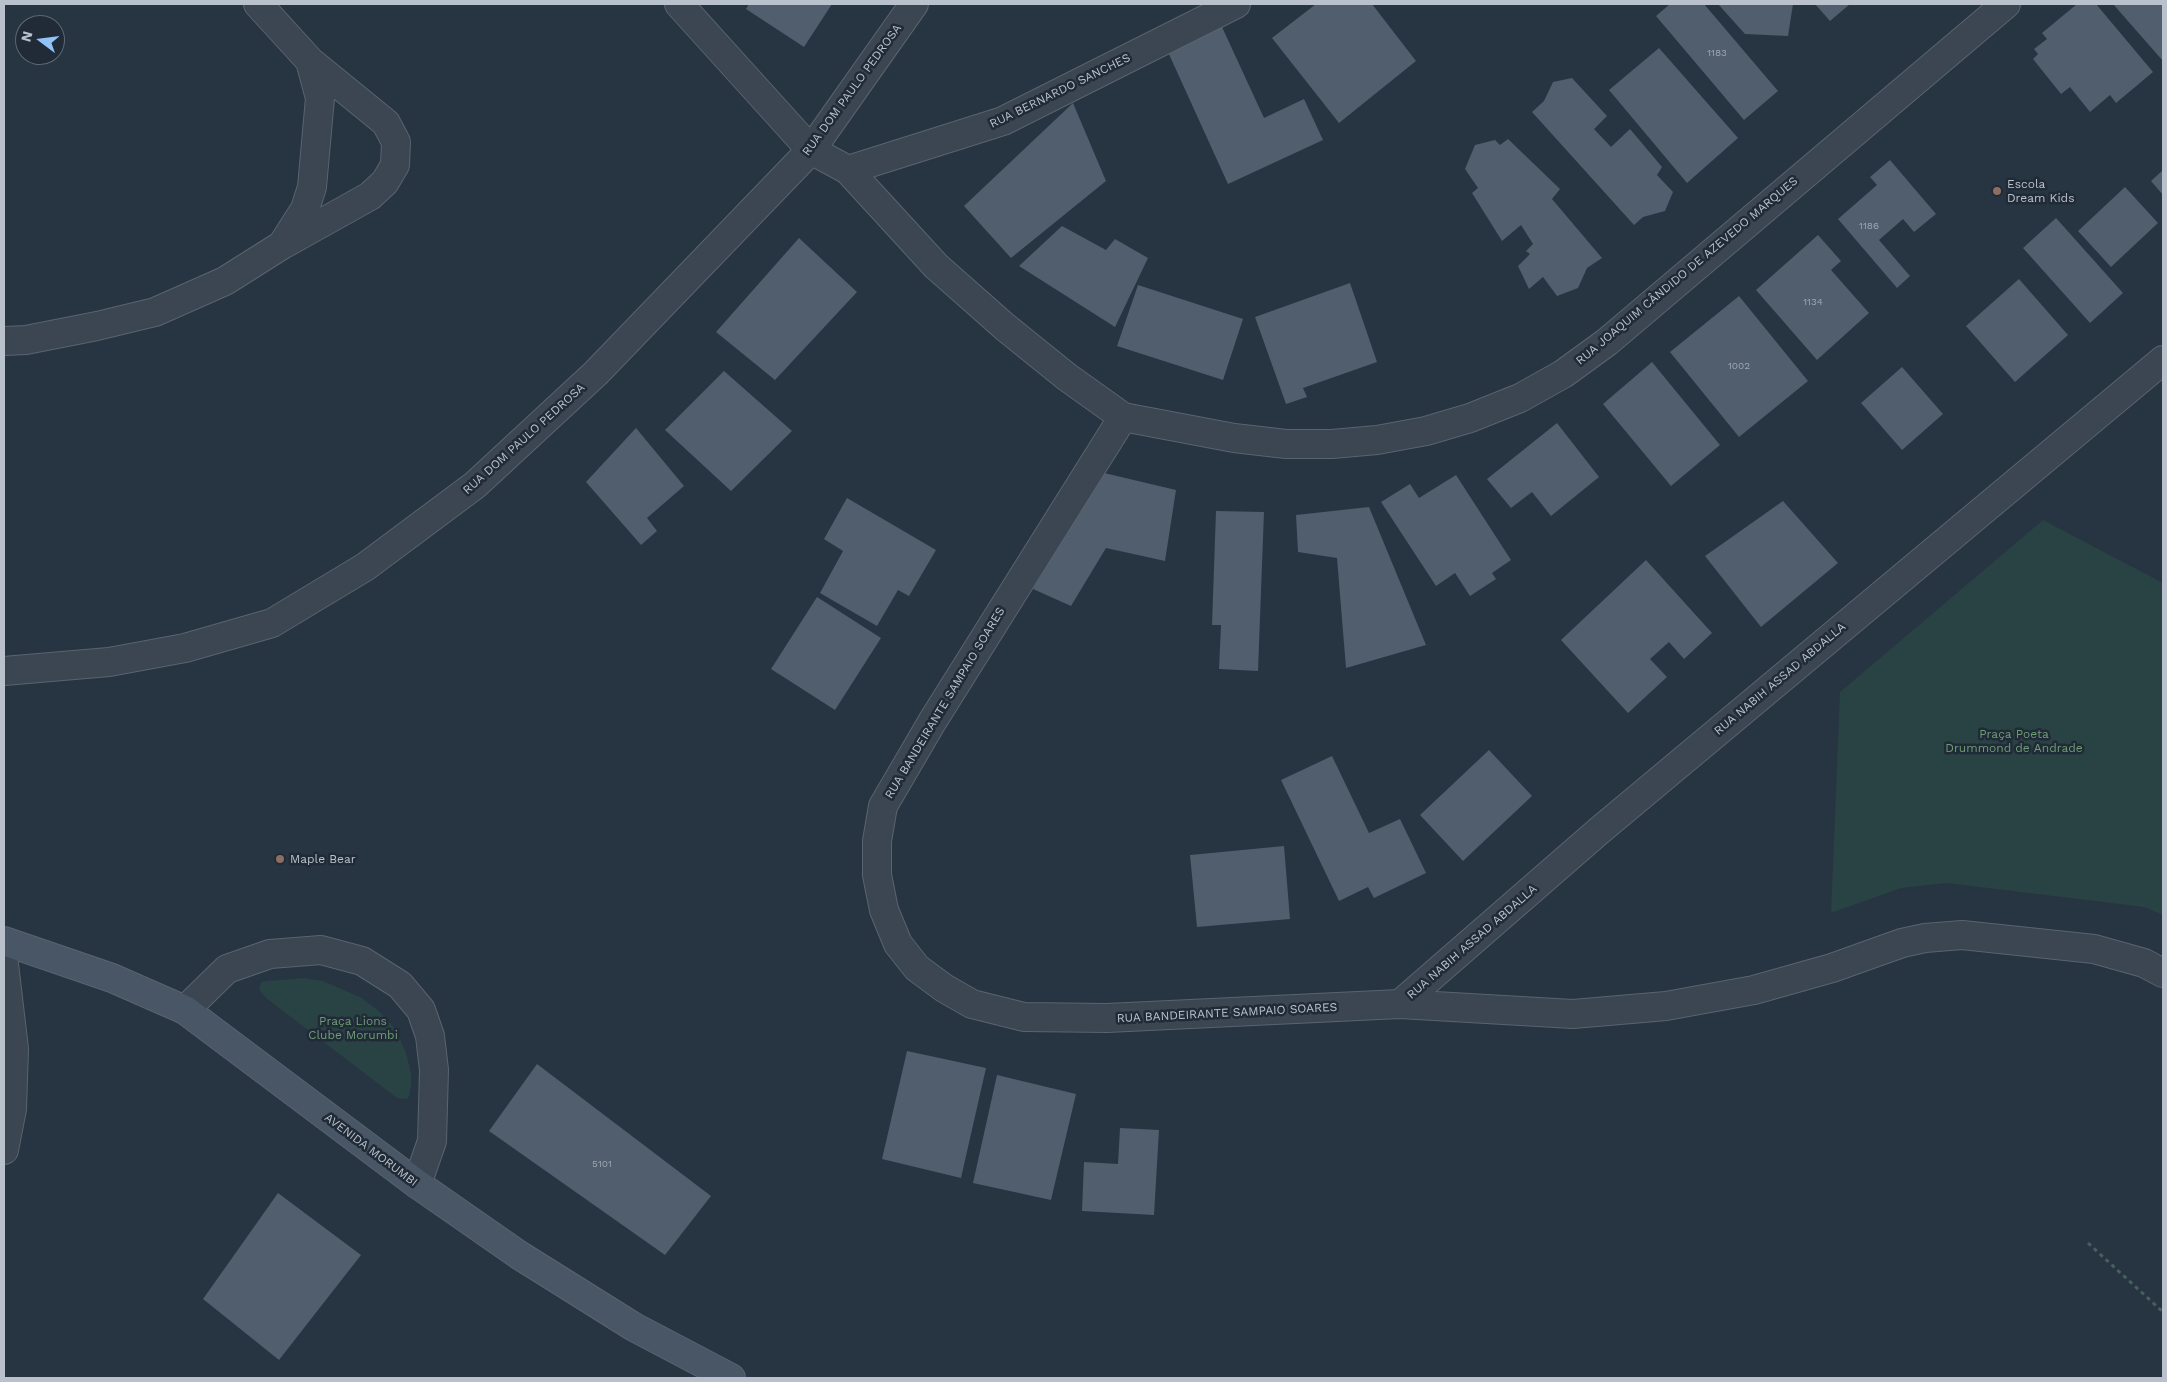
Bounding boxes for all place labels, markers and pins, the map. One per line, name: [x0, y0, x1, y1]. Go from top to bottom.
place label: Escola Dream Kids: [2007, 177, 2074, 205]
marker: Escola Dream Kids: [1991, 185, 2003, 197]
place label: Maple Bear: [290, 852, 356, 866]
marker: Maple Bear: [274, 853, 286, 865]

